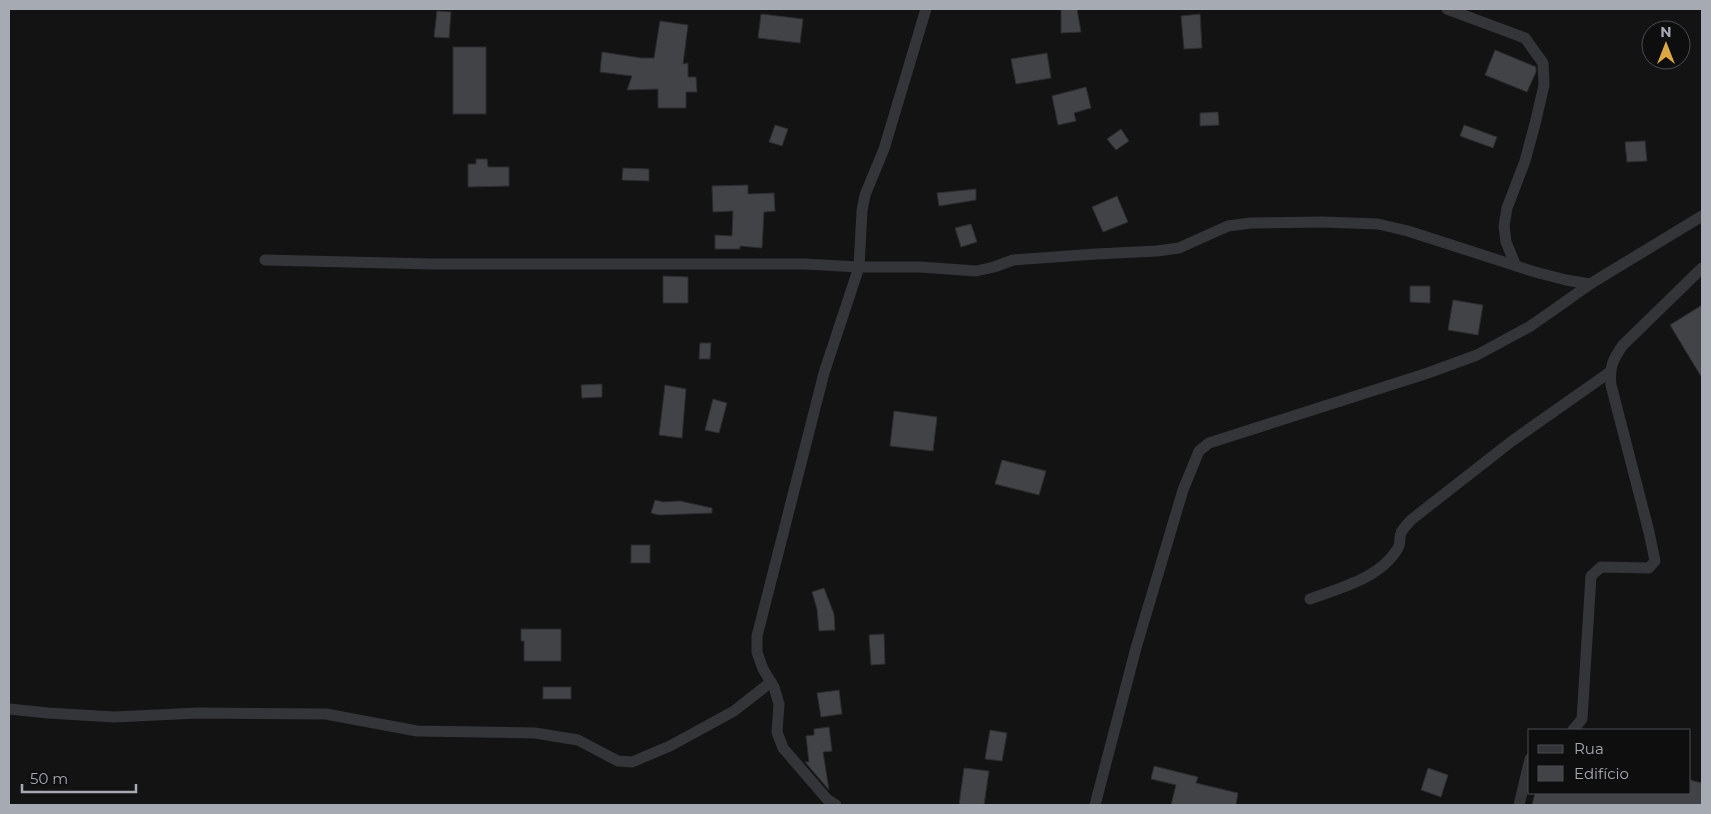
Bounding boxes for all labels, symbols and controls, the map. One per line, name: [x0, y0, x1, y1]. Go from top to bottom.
north arrow: [1641, 20, 1691, 70]
text: N: [1660, 23, 1672, 41]
legend: [1528, 729, 1691, 794]
text: Rua: [1574, 739, 1604, 758]
scale bar: [22, 762, 136, 794]
text: Edifício: [1574, 764, 1629, 783]
text: 50 m: [30, 769, 68, 788]

